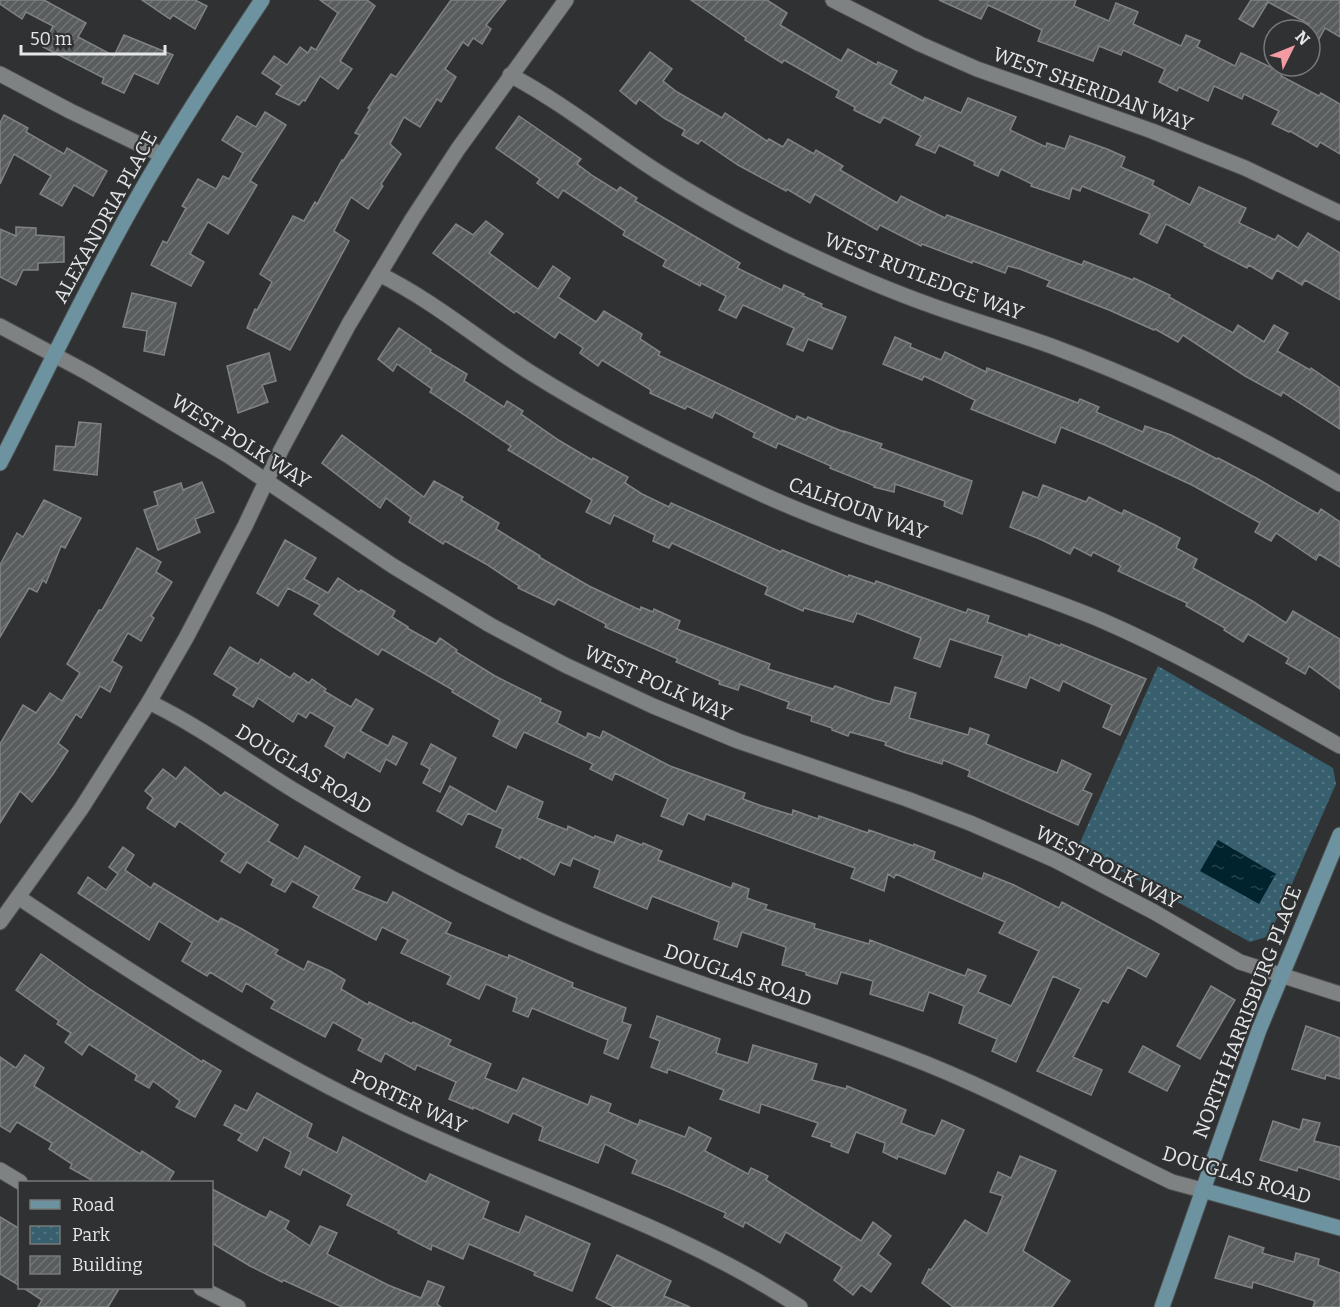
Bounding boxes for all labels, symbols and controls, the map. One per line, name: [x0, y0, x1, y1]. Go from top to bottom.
scale bar: [21, 18, 165, 56]
north arrow: [1262, 18, 1322, 78]
text: N: [1291, 27, 1314, 49]
text: 50 m: [30, 28, 72, 50]
street label: WEST SHERIDAN WAY: [990, 42, 1196, 136]
street label: ALEXANDRIA PLACE: [48, 127, 162, 307]
street label: WEST RUTLEDGE WAY: [821, 227, 1027, 325]
street label: WEST POLK WAY: [167, 389, 315, 493]
street label: CALHOUN WAY: [785, 472, 931, 544]
street label: WEST POLK WAY: [580, 640, 736, 726]
street label: DOUGLAS ROAD: [232, 719, 376, 819]
street label: WEST POLK WAY: [1032, 820, 1185, 914]
street label: NORTH HARRISBURG PLACE: [1188, 882, 1306, 1142]
street label: DOUGLAS ROAD: [661, 939, 815, 1011]
street label: PORTER WAY: [348, 1064, 470, 1138]
street label: DOUGLAS ROAD: [1160, 1141, 1314, 1209]
legend: [18, 1181, 213, 1289]
text: Road: [72, 1194, 115, 1216]
text: Park: [72, 1224, 111, 1246]
text: Building: [72, 1254, 143, 1276]

